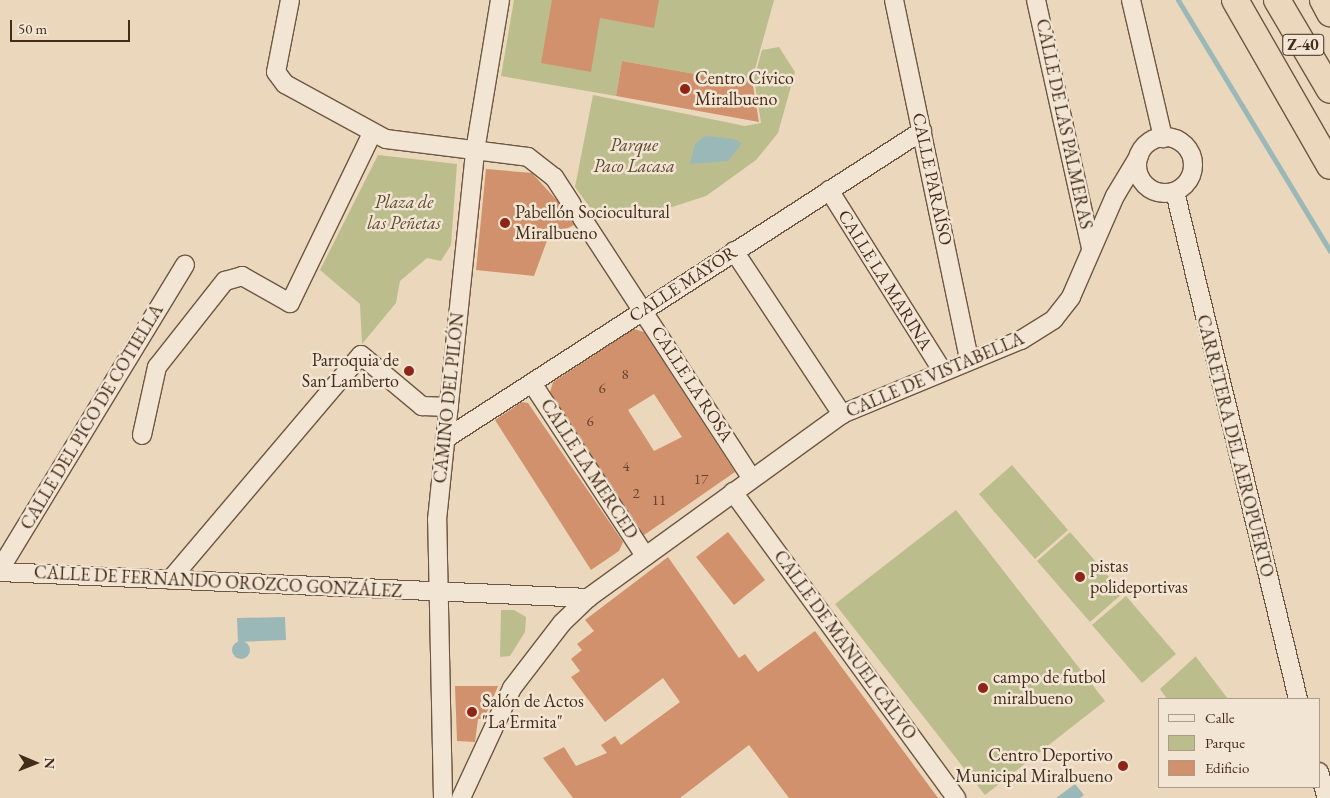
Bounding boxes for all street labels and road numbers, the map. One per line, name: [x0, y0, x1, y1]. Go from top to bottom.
street label: CALLE DE LAS PALMERAS: [1031, 17, 1097, 231]
road number: Z-40: [1282, 32, 1324, 58]
street label: CALLE PARAÍSO: [907, 111, 957, 247]
street label: CALLE LA MARINA: [833, 206, 937, 354]
street label: CALLE MAYOR: [625, 241, 741, 327]
street label: CALLE DEL PICO DE COTIELLA: [16, 300, 168, 534]
street label: CAMINO DEL PILÓN: [429, 312, 469, 484]
street label: CARRETERA DEL AEROPUERTO: [1192, 313, 1278, 579]
street label: CALLE LA ROSA: [646, 322, 738, 446]
street label: CALLE DE VISTABELLA: [843, 328, 1027, 422]
street label: CALLE LA MERCED: [536, 395, 642, 543]
street label: CALLE DE MANUEL CALVO: [769, 546, 921, 744]
street label: CALLE DE FERNANDO OROZCO GONZÁLEZ: [33, 562, 403, 602]

